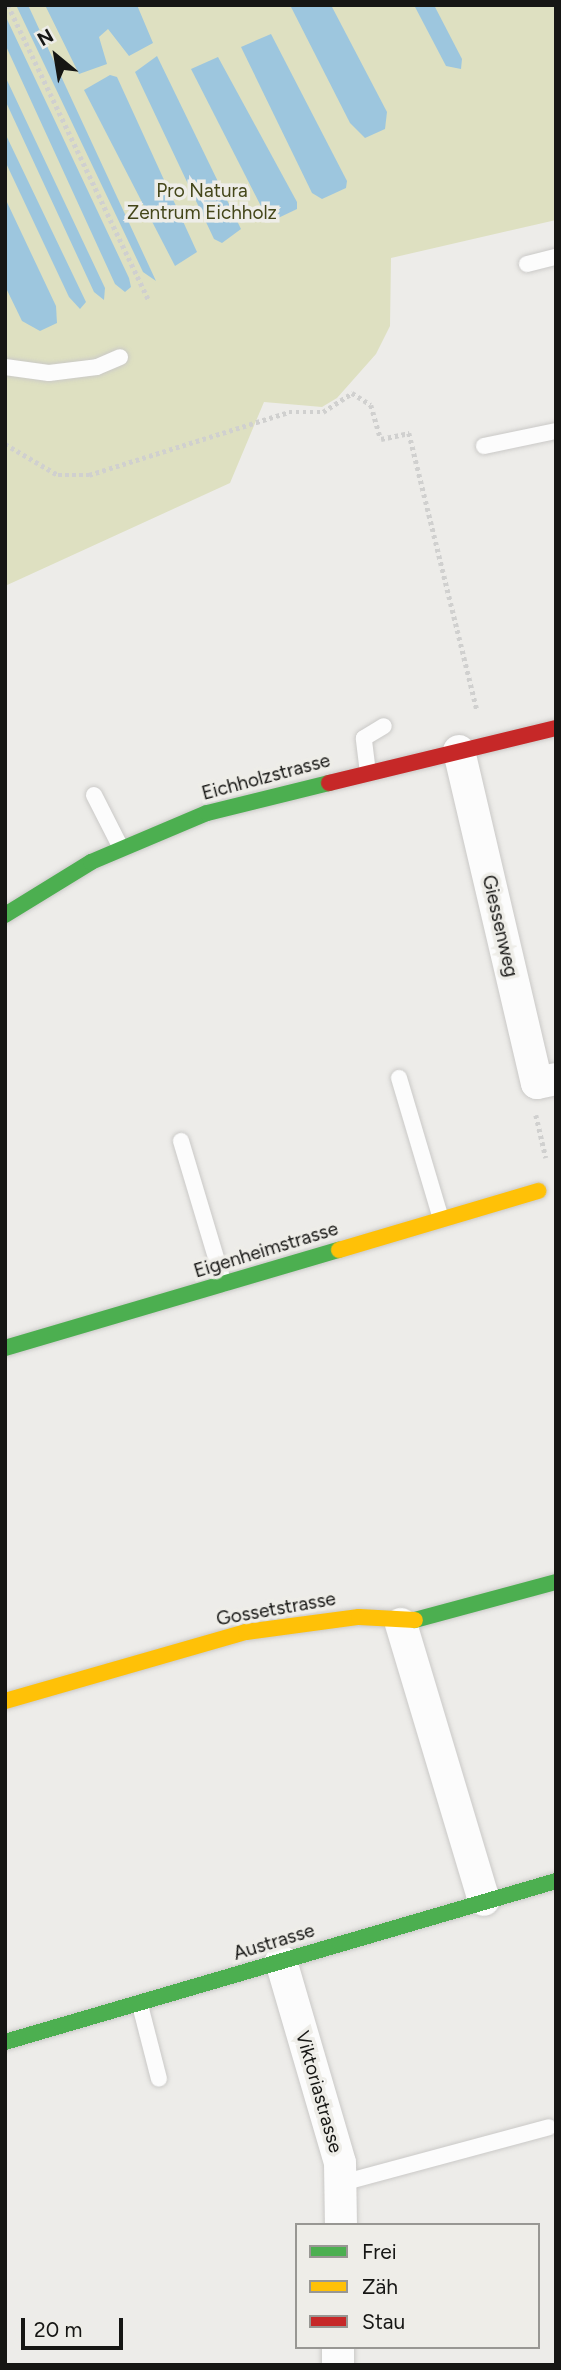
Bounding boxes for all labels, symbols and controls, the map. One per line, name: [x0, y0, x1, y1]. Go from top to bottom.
north arrow: [21, 21, 91, 91]
text: N: [33, 24, 57, 51]
park label: Pro Natura Zentrum Eichholz: [127, 180, 277, 224]
street label: Eichholzstrasse: [199, 749, 333, 805]
street label: Giessenweg: [477, 873, 523, 979]
street label: Eigenheimstrasse: [191, 1217, 341, 1283]
street label: Gossetstrasse: [214, 1587, 338, 1631]
street label: Austrasse: [231, 1919, 317, 1965]
street label: Viktoriastrasse: [291, 2028, 347, 2156]
legend: [295, 2223, 540, 2349]
text: Frei: [362, 2239, 397, 2264]
text: Zäh: [362, 2274, 398, 2299]
scale bar: [24, 2304, 126, 2348]
text: Stau: [362, 2309, 405, 2334]
text: 20 m: [34, 2317, 82, 2342]

